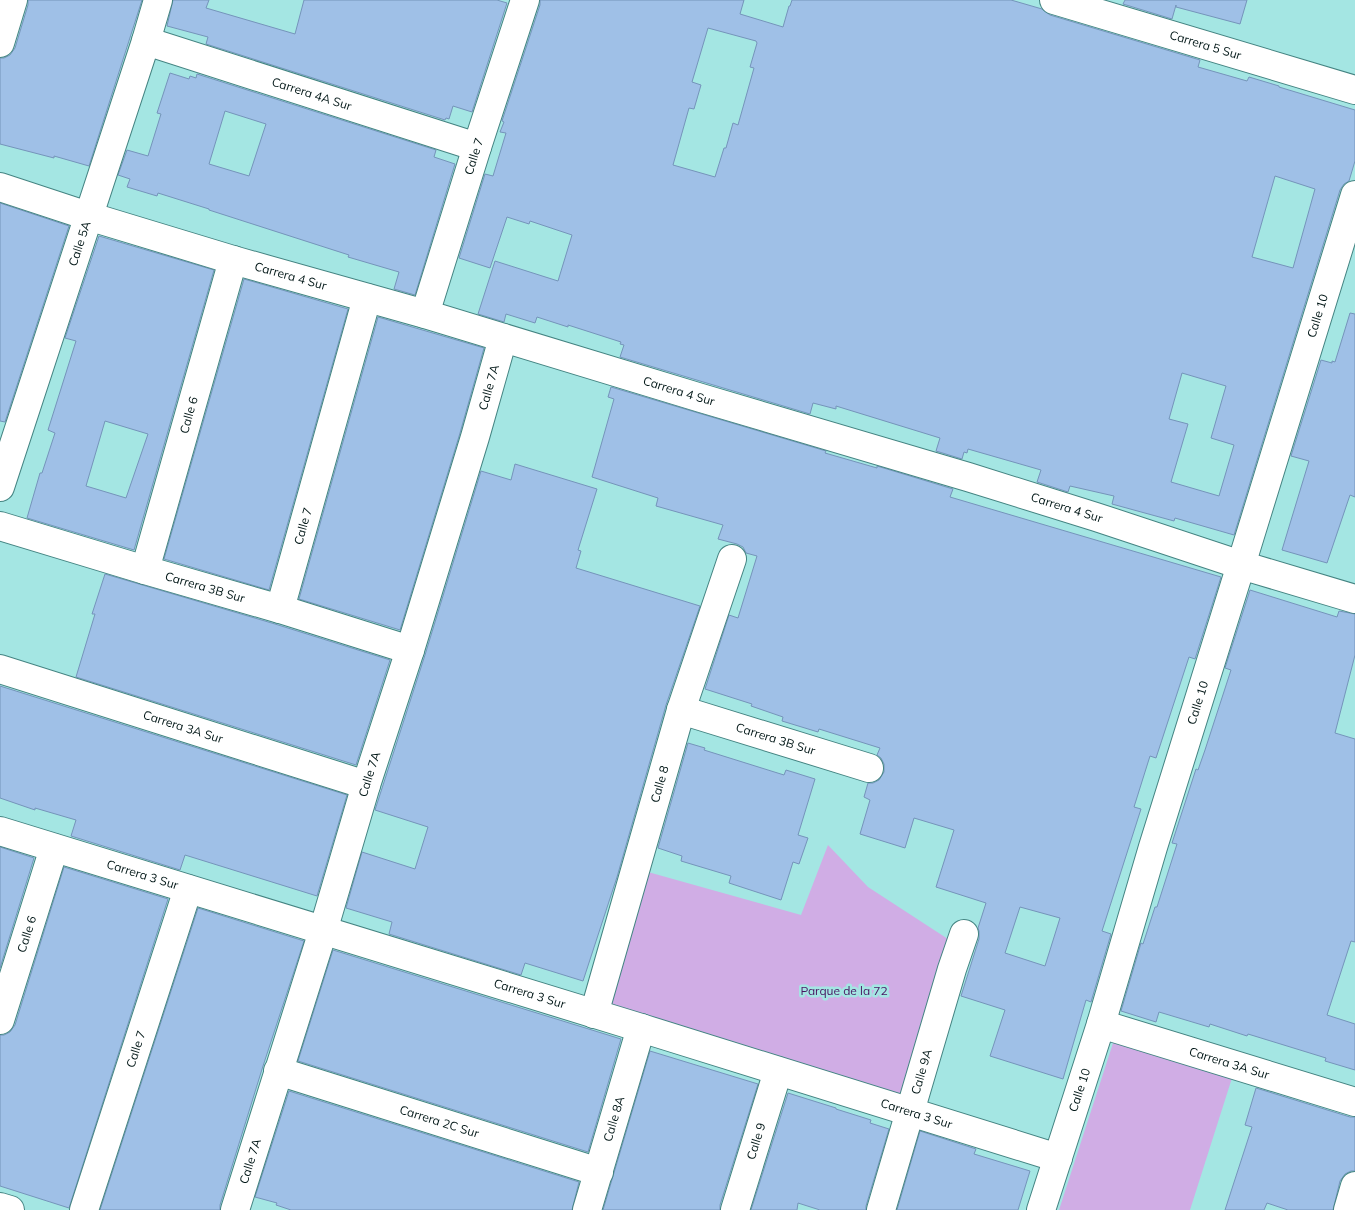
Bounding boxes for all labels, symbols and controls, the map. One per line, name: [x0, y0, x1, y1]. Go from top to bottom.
street label: Carrera 5 Sur: [1168, 27, 1244, 63]
street label: Carrera 4A Sur: [270, 74, 354, 114]
street label: Calle 7: [461, 136, 486, 177]
street label: Calle 5A: [65, 219, 94, 268]
street label: Carrera 4 Sur: [253, 258, 329, 293]
street label: Calle 10: [1303, 292, 1331, 339]
street label: Calle 7A: [475, 363, 502, 412]
street label: Carrera 4 Sur: [641, 373, 717, 409]
street label: Calle 6: [176, 395, 201, 435]
street label: Carrera 4 Sur: [1029, 489, 1105, 526]
street label: Calle 7: [290, 506, 315, 546]
street label: Carrera 3B Sur: [164, 568, 247, 606]
street label: Calle 10: [1184, 679, 1211, 726]
street label: Carrera 3A Sur: [141, 707, 226, 746]
street label: Carrera 3B Sur: [734, 719, 818, 758]
street label: Calle 7A: [355, 749, 383, 799]
street label: Calle 8: [647, 764, 672, 804]
street label: Carrera 3 Sur: [105, 856, 181, 893]
street label: Calle 6: [14, 914, 39, 954]
street label: Carrera 3 Sur: [492, 975, 568, 1012]
park label: Parque de la 72: [800, 983, 888, 998]
street label: Calle 7: [123, 1029, 149, 1069]
street label: Carrera 3A Sur: [1187, 1044, 1272, 1082]
street label: Calle 9A: [907, 1047, 935, 1096]
street label: Calle 10: [1065, 1066, 1093, 1114]
street label: Calle 8A: [600, 1094, 627, 1143]
street label: Carrera 3 Sur: [879, 1095, 955, 1132]
street label: Carrera 2C Sur: [398, 1102, 482, 1141]
street label: Calle 9: [743, 1121, 769, 1161]
street label: Calle 7A: [236, 1137, 264, 1186]

